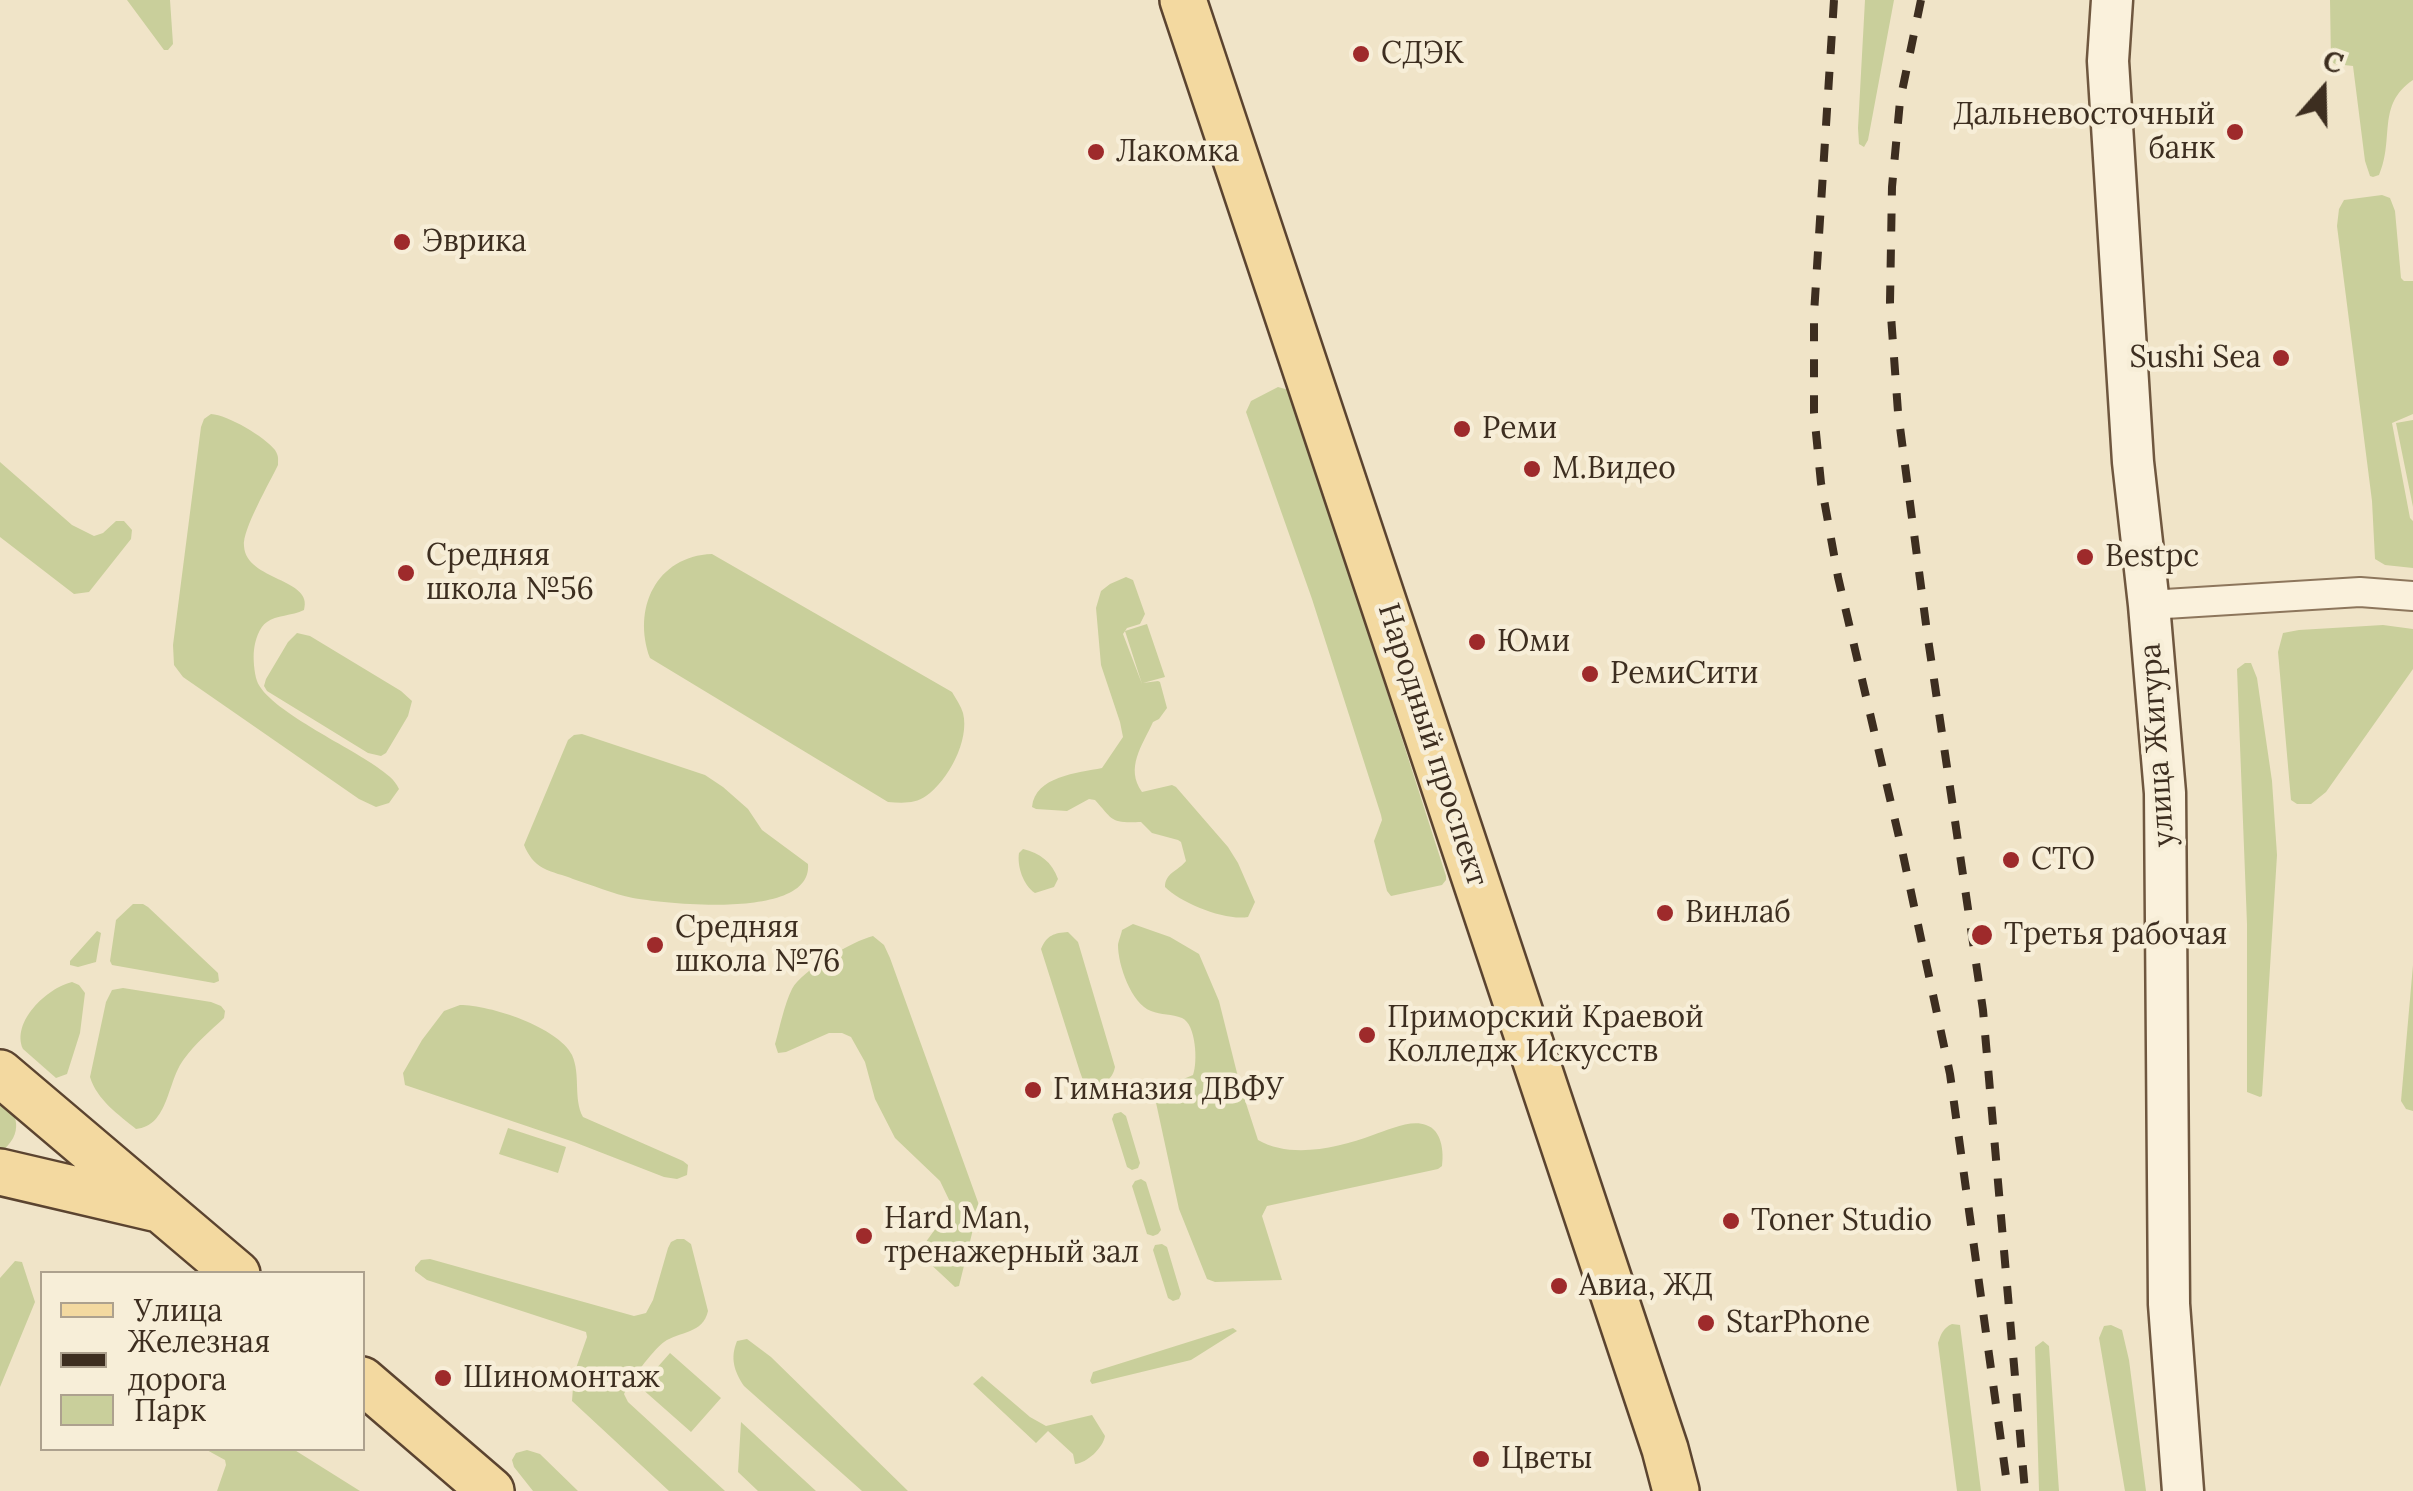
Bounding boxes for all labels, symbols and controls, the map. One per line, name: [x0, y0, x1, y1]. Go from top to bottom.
place label: СДЭК: [1381, 36, 1464, 72]
north arrow: [2273, 40, 2373, 140]
text: С: [2318, 42, 2348, 82]
marker: СДЭК: [1350, 43, 1372, 65]
place label: Дальневосточный банк: [1953, 97, 2215, 168]
marker: Дальневосточный банк: [2224, 121, 2246, 143]
place label: Лакомка: [1116, 134, 1239, 170]
marker: Лакомка: [1085, 141, 1107, 163]
place label: Эврика: [422, 224, 527, 260]
marker: Эврика: [391, 231, 413, 253]
place label: Sushi Sea: [2129, 340, 2261, 376]
marker: Sushi Sea: [2270, 347, 2292, 369]
place label: Реми: [1482, 411, 1557, 447]
marker: Реми: [1451, 418, 1473, 440]
place label: М.Видео: [1552, 451, 1676, 487]
marker: М.Видео: [1521, 458, 1543, 480]
place label: Средняя школа №56: [426, 538, 594, 608]
place label: Bestpc: [2105, 539, 2199, 575]
marker: Bestpc: [2074, 546, 2096, 568]
marker: Средняя школа №56: [395, 562, 417, 584]
street label: Народный проспект: [1369, 599, 1495, 891]
place label: Юми: [1497, 624, 1570, 660]
marker: Юми: [1466, 631, 1488, 653]
street label: улица Жигура: [2133, 642, 2183, 848]
place label: РемиСити: [1610, 656, 1758, 692]
marker: РемиСити: [1579, 663, 1601, 685]
place label: СТО: [2031, 842, 2095, 878]
marker: СТО: [2000, 849, 2022, 871]
place label: Винлаб: [1685, 895, 1791, 931]
marker: Винлаб: [1654, 902, 1676, 924]
place label: Средняя школа №76: [675, 910, 840, 980]
place label: Третья рабочая: [2004, 917, 2227, 953]
marker: Третья рабочая: [1969, 922, 1995, 948]
marker: Средняя школа №76: [644, 934, 666, 956]
place label: Приморский Краевой Колледж Искусств: [1387, 1000, 1704, 1070]
marker: Приморский Краевой Колледж Искусств: [1356, 1024, 1378, 1046]
place label: Гимназия ДВФУ: [1053, 1072, 1284, 1108]
marker: Гимназия ДВФУ: [1022, 1079, 1044, 1101]
place label: Hard Man, тренажерный зал: [884, 1201, 1139, 1272]
place label: Toner Studio: [1751, 1203, 1932, 1239]
marker: Toner Studio: [1720, 1210, 1742, 1232]
marker: Hard Man, тренажерный зал: [853, 1225, 875, 1247]
place label: Авиа, ЖД: [1579, 1268, 1713, 1304]
legend: [40, 1271, 365, 1451]
marker: Авиа, ЖД: [1548, 1275, 1570, 1297]
text: Улица: [134, 1291, 223, 1329]
place label: StarPhone: [1726, 1305, 1870, 1341]
marker: StarPhone: [1695, 1312, 1717, 1334]
text: Железная дорога: [127, 1322, 270, 1398]
place label: Шиномонтаж: [463, 1360, 660, 1396]
marker: Шиномонтаж: [432, 1367, 454, 1389]
text: Парк: [134, 1391, 206, 1429]
place label: Цветы: [1501, 1441, 1592, 1477]
marker: Цветы: [1470, 1448, 1492, 1470]

